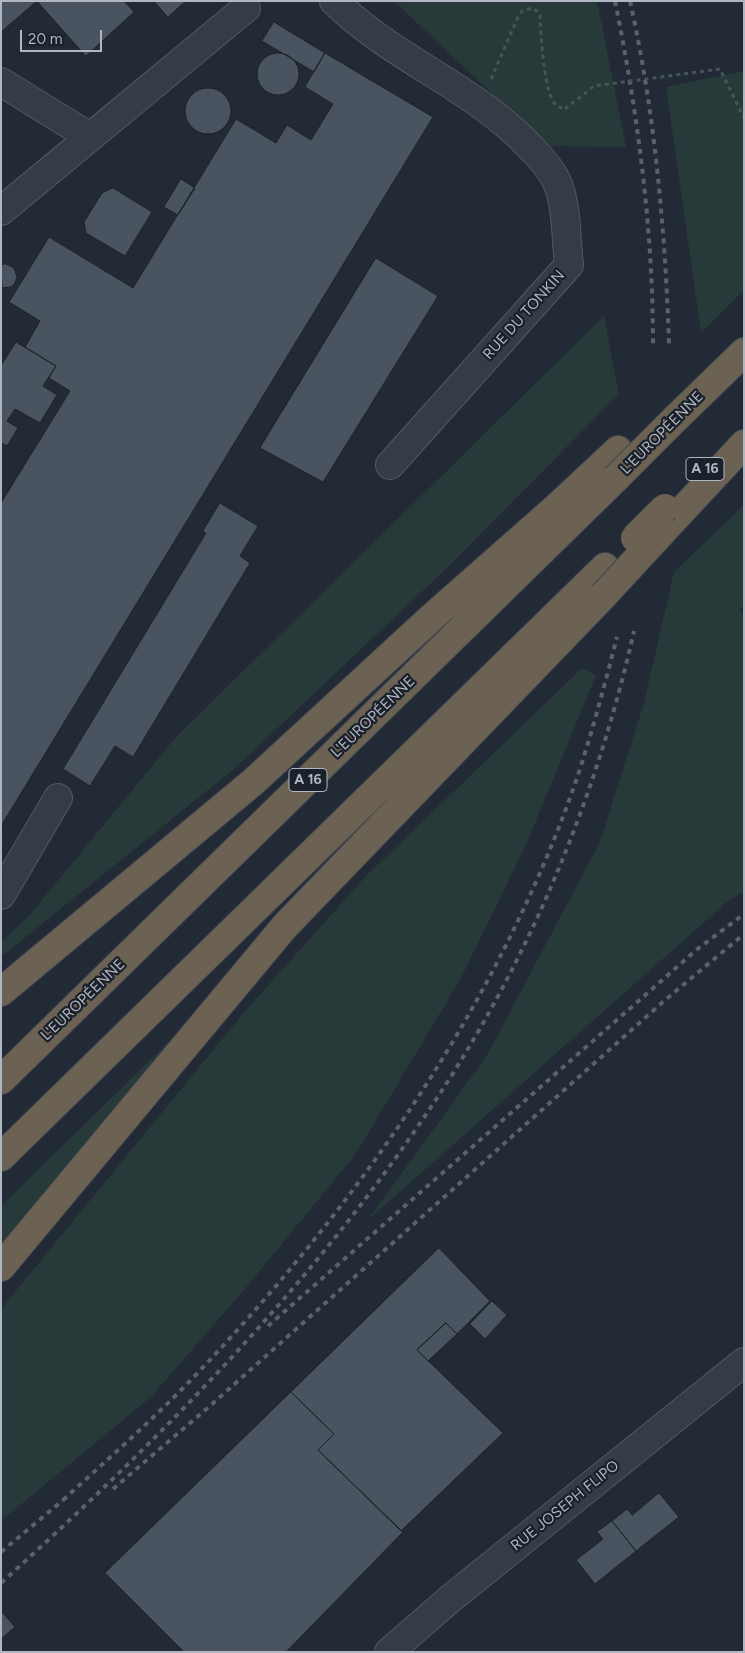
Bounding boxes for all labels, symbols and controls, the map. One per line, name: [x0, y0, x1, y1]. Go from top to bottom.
scale bar: [22, 20, 105, 52]
text: 20 m: [28, 30, 62, 48]
street label: RUE DU TONKIN: [479, 267, 569, 363]
street label: L'EUROPÉENNE: [617, 388, 707, 478]
road number: A 16: [686, 458, 724, 480]
street label: L'EUROPÉENNE: [327, 672, 419, 762]
road number: A 16: [289, 768, 327, 792]
street label: L'EUROPÉENNE: [37, 955, 129, 1045]
street label: RUE JOSEPH FLIPO: [507, 1457, 623, 1555]

